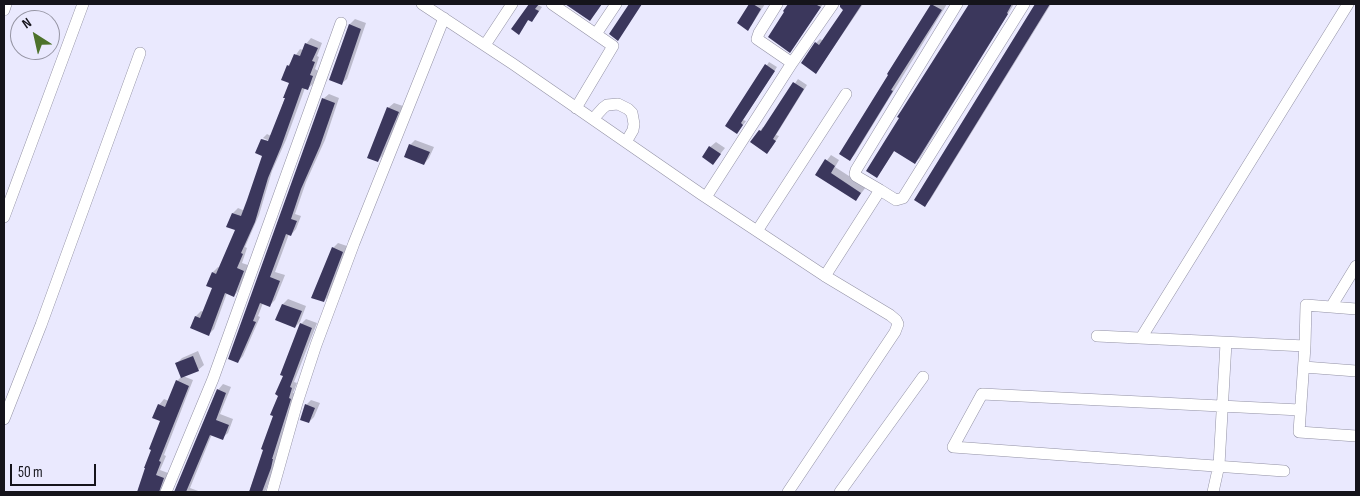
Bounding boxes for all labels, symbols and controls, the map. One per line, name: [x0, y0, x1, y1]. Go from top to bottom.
north arrow: [10, 10, 60, 60]
text: N: [19, 14, 35, 32]
scale bar: [12, 454, 99, 486]
text: 50 m: [18, 463, 43, 482]

